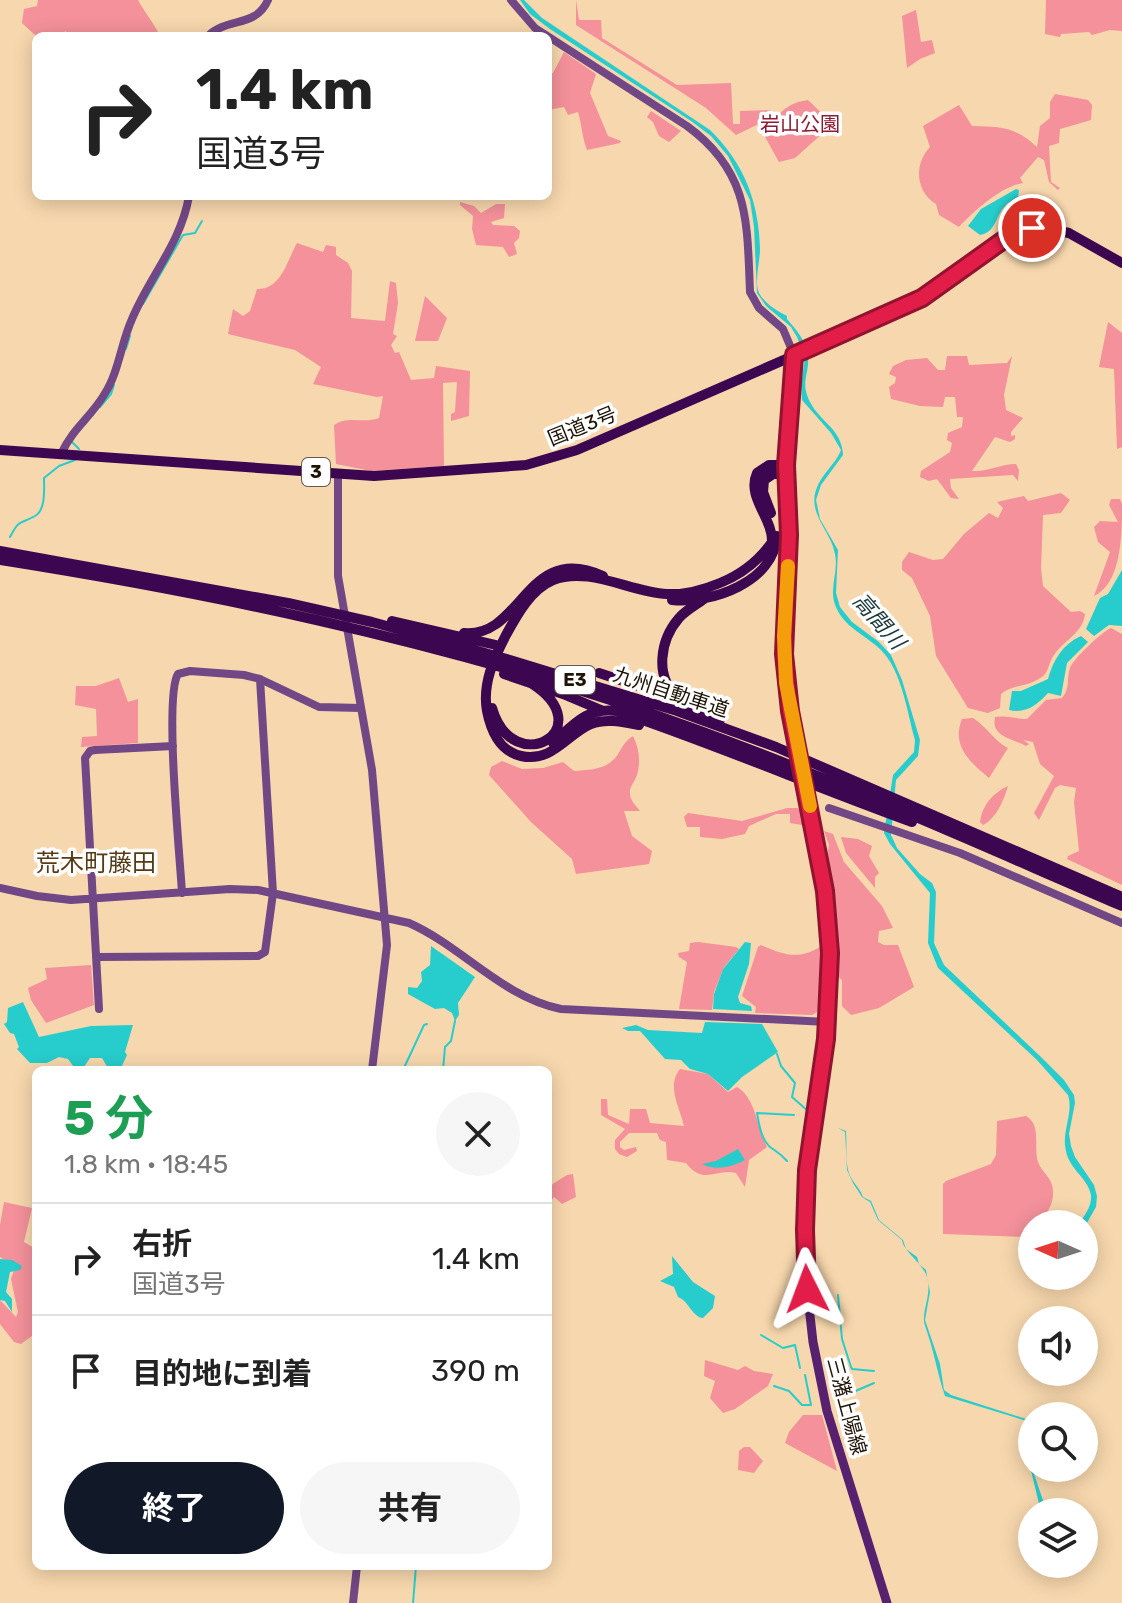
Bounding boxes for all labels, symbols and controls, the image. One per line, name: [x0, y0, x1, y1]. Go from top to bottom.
text: 1.4 km: [196, 57, 374, 123]
icon: right: [64, 64, 168, 168]
park label: 岩山公園: [760, 112, 840, 136]
text: 国道3号: [196, 132, 326, 175]
pin: [998, 194, 1066, 262]
icon: arrive: [1010, 206, 1054, 250]
street label: 国道3号: [544, 401, 620, 451]
road number: 3: [302, 458, 330, 486]
water label: 高間川: [847, 587, 912, 656]
street label: 九州自動車道: [610, 662, 732, 722]
road number: E3: [555, 666, 595, 694]
district label: 荒木町藤田: [36, 849, 156, 877]
text: 5 分: [64, 1090, 153, 1147]
button: close: [436, 1092, 520, 1176]
text: 1.8 km · 18:45: [64, 1149, 228, 1180]
north arrow: [1018, 1210, 1098, 1290]
map controls: [1018, 1210, 1098, 1578]
text: 右折: [132, 1226, 192, 1262]
icon: right: [64, 1237, 108, 1281]
text: 1.4 km: [432, 1241, 520, 1277]
position arrow: [765, 1247, 849, 1331]
text: 国道3号: [132, 1269, 226, 1300]
button: sound: [1018, 1306, 1098, 1386]
icon: arrive: [64, 1349, 108, 1393]
text: 390 m: [431, 1353, 520, 1389]
street label: 三潴上陽線: [822, 1355, 872, 1457]
text: 目的地に到着: [132, 1356, 312, 1392]
button: search: [1018, 1402, 1098, 1482]
button: 終了: [64, 1462, 284, 1554]
button: 共有: [300, 1462, 520, 1554]
button: layers: [1018, 1498, 1098, 1578]

